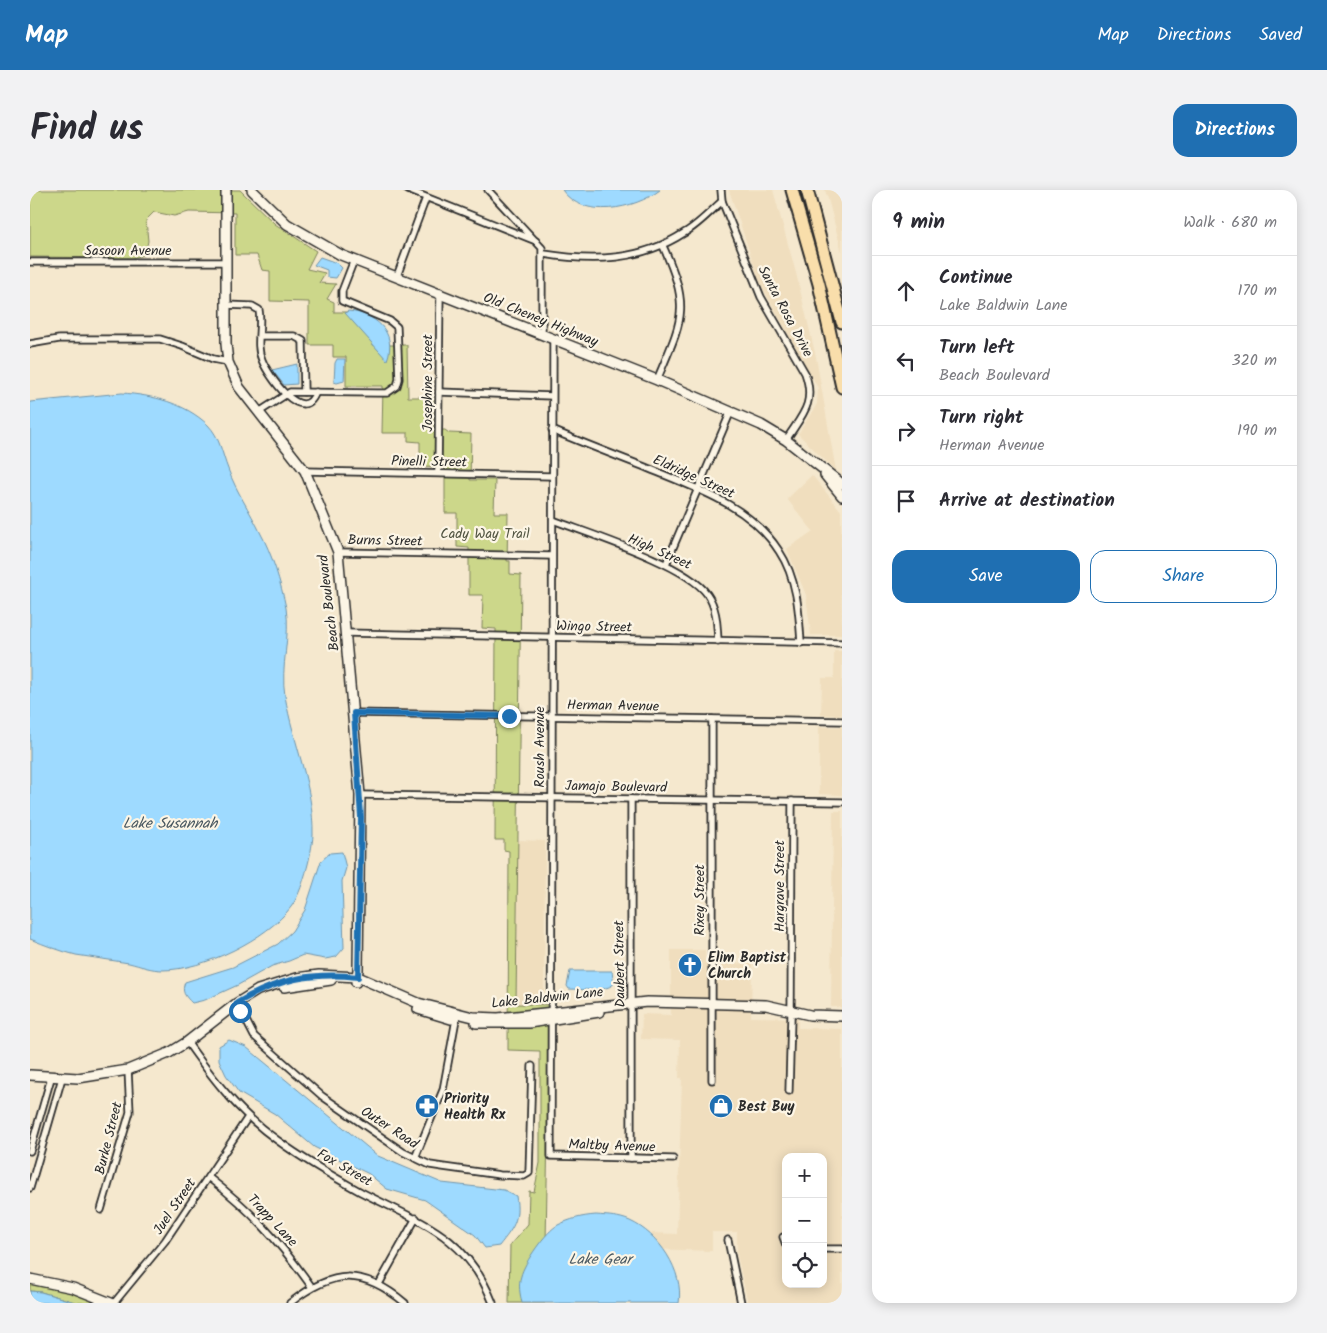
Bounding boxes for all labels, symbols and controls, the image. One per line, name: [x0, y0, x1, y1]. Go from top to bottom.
text: Map: [25, 16, 68, 55]
text: Map: [1097, 21, 1129, 50]
text: Directions: [1157, 21, 1231, 50]
text: Saved: [1259, 21, 1302, 50]
text: Find us: [30, 102, 143, 158]
button: Directions: [1173, 104, 1297, 157]
text: 9 min: [892, 206, 945, 239]
text: Walk · 680 m: [1183, 210, 1277, 235]
street label: Sasoon Avenue: [85, 240, 172, 262]
street label: Santa Rosa Drive: [752, 262, 819, 362]
text: Continue: [939, 263, 1012, 293]
icon: ahead: [892, 277, 920, 305]
text: 170 m: [1237, 278, 1277, 303]
street label: Old Cheney Highway: [480, 287, 602, 353]
text: Lake Baldwin Lane: [939, 293, 1067, 318]
text: Turn left: [939, 333, 1014, 363]
street label: Josephine Street: [417, 334, 439, 432]
icon: left: [892, 347, 920, 375]
text: 320 m: [1231, 348, 1277, 373]
text: Beach Boulevard: [939, 363, 1050, 388]
text: Turn right: [939, 403, 1024, 433]
icon: right: [892, 417, 920, 445]
text: 190 m: [1237, 418, 1277, 443]
text: Herman Avenue: [939, 433, 1045, 458]
street label: Eldridge Street: [649, 449, 739, 505]
street label: Pinelli Street: [391, 450, 468, 474]
text: Arrive at destination: [939, 486, 1115, 516]
icon: arrive: [892, 487, 920, 515]
park label: Cady Way Trail: [440, 523, 530, 545]
street label: High Street: [624, 528, 696, 576]
street label: Burns Street: [347, 529, 423, 553]
button: Save: [892, 550, 1080, 603]
button: Share: [1090, 550, 1277, 603]
street label: Beach Boulevard: [312, 552, 346, 652]
street label: Wingo Street: [556, 615, 633, 639]
street label: Herman Avenue: [567, 694, 660, 718]
route end: [498, 705, 521, 728]
street label: Roush Avenue: [529, 706, 551, 788]
street label: Jamajo Boulevard: [565, 775, 668, 799]
water label: Lake Susannah: [123, 812, 219, 836]
street label: Hargrave Street: [769, 840, 791, 932]
street label: Rixey Street: [689, 864, 711, 936]
street label: Daubert Street: [608, 920, 632, 1008]
place label: Elim Baptist Church: [708, 947, 787, 985]
church icon: Elim Baptist Church: [677, 952, 703, 978]
street label: Lake Baldwin Lane: [490, 981, 605, 1015]
route start: [229, 1000, 252, 1023]
place label: Priority Health Rx: [444, 1088, 506, 1126]
pharmacy icon: Priority Health Rx: [414, 1093, 440, 1119]
shop icon: Best Buy: [708, 1093, 734, 1119]
place label: Best Buy: [738, 1096, 795, 1118]
street label: Burke Street: [89, 1099, 129, 1177]
street label: Outer Road: [356, 1101, 424, 1155]
street label: Maltby Avenue: [568, 1133, 657, 1159]
street label: Fox Street: [313, 1143, 377, 1193]
map controls: [782, 1153, 827, 1288]
button: +: [782, 1153, 827, 1198]
street label: Juel Street: [148, 1173, 202, 1239]
street label: Trapp Lane: [242, 1189, 303, 1253]
button: −: [782, 1198, 827, 1243]
button: locate: [782, 1243, 827, 1288]
water label: Lake Gear: [569, 1248, 634, 1272]

